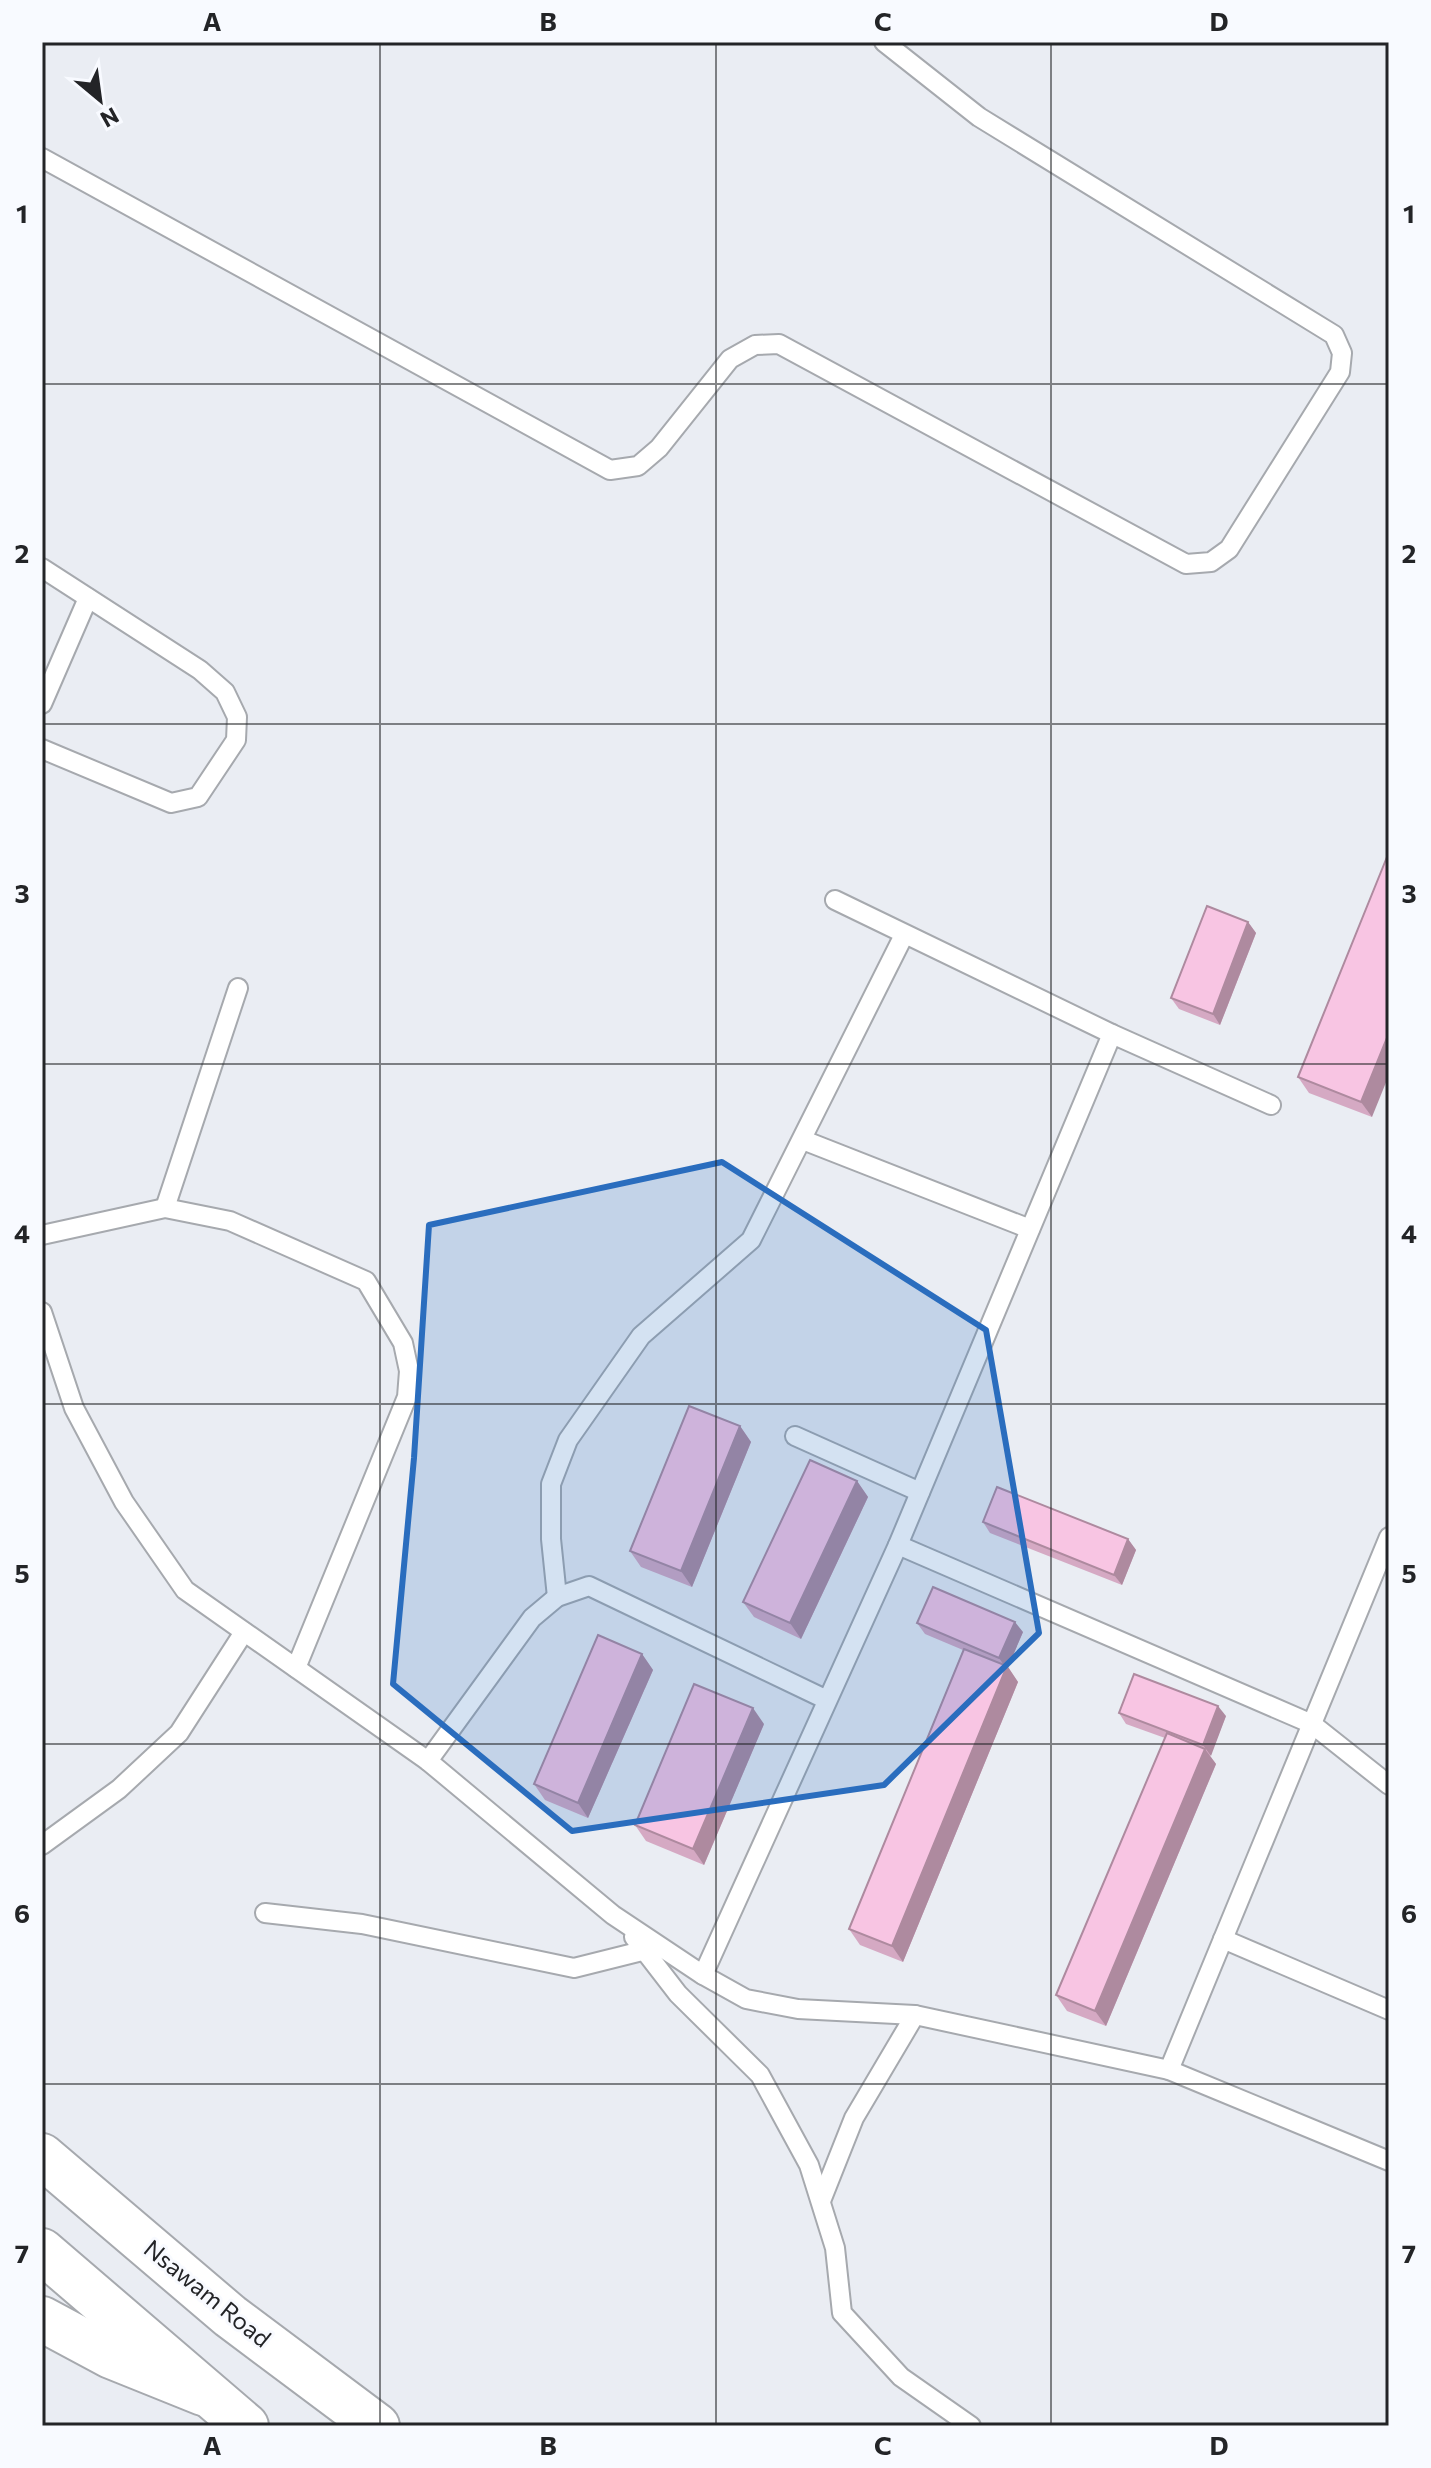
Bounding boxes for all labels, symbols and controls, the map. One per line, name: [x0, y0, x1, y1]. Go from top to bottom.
text: A: [203, 5, 222, 36]
text: B: [539, 5, 557, 36]
text: C: [874, 5, 892, 36]
text: D: [1209, 5, 1229, 36]
north arrow: [60, 60, 140, 140]
text: N: [96, 102, 124, 134]
text: 1: [16, 197, 28, 228]
text: 1: [1403, 197, 1415, 228]
text: 2: [15, 537, 29, 568]
text: 2: [1402, 537, 1416, 568]
text: 3: [14, 877, 30, 908]
text: 3: [1401, 877, 1417, 908]
text: 4: [14, 1217, 30, 1248]
text: 4: [1401, 1217, 1417, 1248]
text: 5: [14, 1557, 30, 1588]
text: 5: [1401, 1557, 1417, 1588]
text: 6: [14, 1897, 30, 1928]
text: 6: [1401, 1897, 1417, 1928]
street label: Nsawam Road: [139, 2233, 277, 2353]
text: 7: [15, 2237, 29, 2268]
text: 7: [1402, 2237, 1416, 2268]
text: A: [203, 2429, 222, 2460]
text: B: [539, 2429, 557, 2460]
text: C: [874, 2429, 892, 2460]
text: D: [1209, 2429, 1229, 2460]

